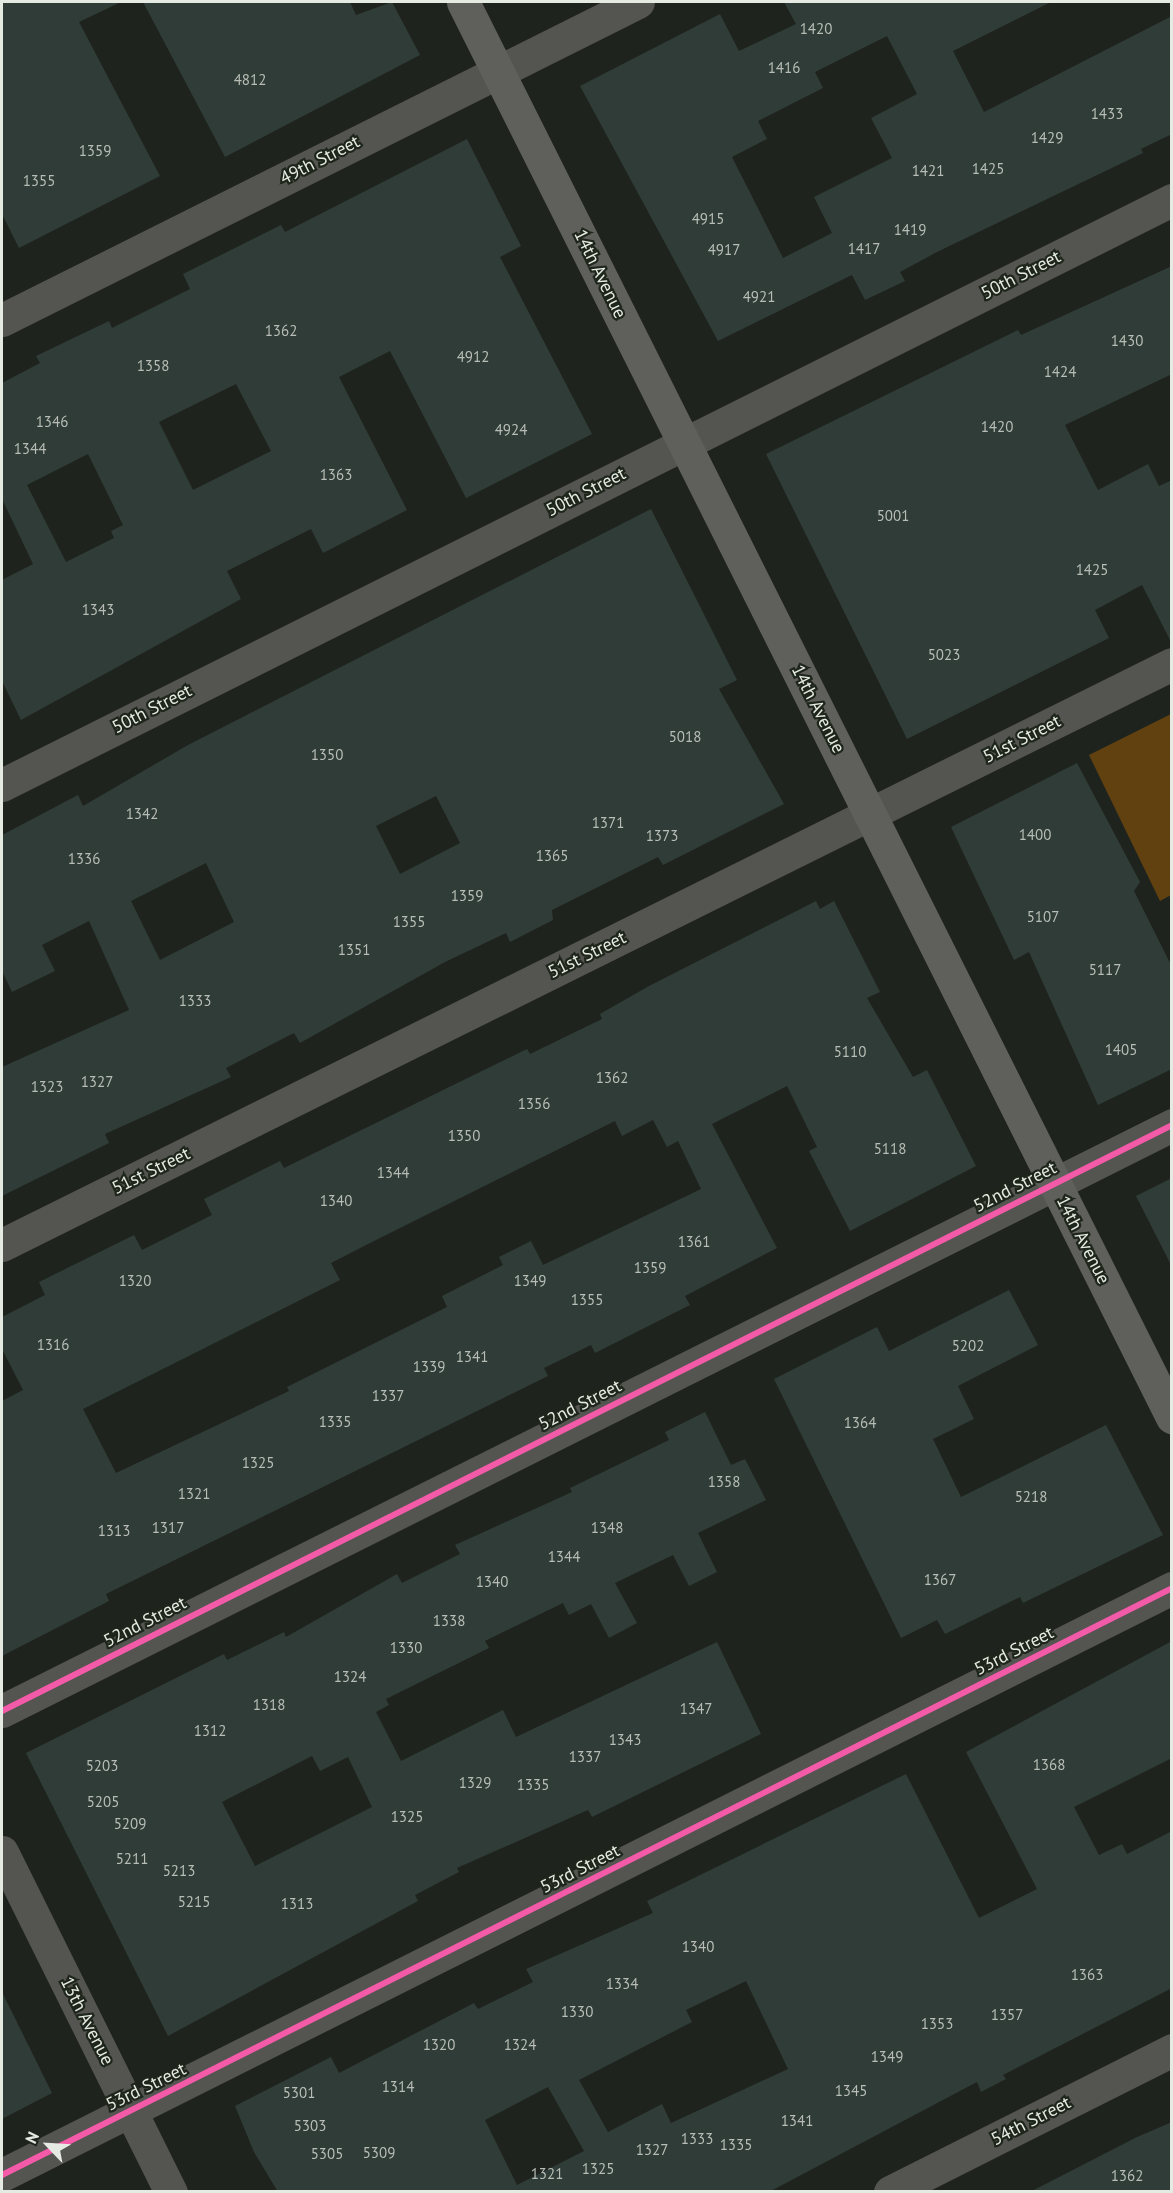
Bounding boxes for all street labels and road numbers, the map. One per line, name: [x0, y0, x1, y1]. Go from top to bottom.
street label: 49th Street: [277, 131, 363, 189]
street label: 14th Avenue: [569, 226, 631, 322]
street label: 50th Street: [978, 246, 1064, 304]
street label: 50th Street: [543, 463, 629, 521]
street label: 14th Avenue: [786, 661, 850, 757]
street label: 50th Street: [109, 680, 195, 738]
street label: 51st Street: [980, 710, 1064, 768]
street label: 51st Street: [544, 927, 630, 983]
street label: 51st Street: [108, 1143, 194, 1199]
street label: 52nd Street: [970, 1157, 1060, 1217]
street label: 14th Avenue: [1051, 1192, 1115, 1288]
street label: 52nd Street: [535, 1375, 625, 1435]
street label: 52nd Street: [100, 1592, 190, 1652]
street label: 53rd Street: [971, 1622, 1057, 1680]
street label: 53rd Street: [537, 1840, 623, 1898]
street label: 13th Avenue: [55, 1973, 119, 2069]
street label: 53rd Street: [103, 2058, 189, 2116]
street label: 54th Street: [988, 2092, 1074, 2150]

